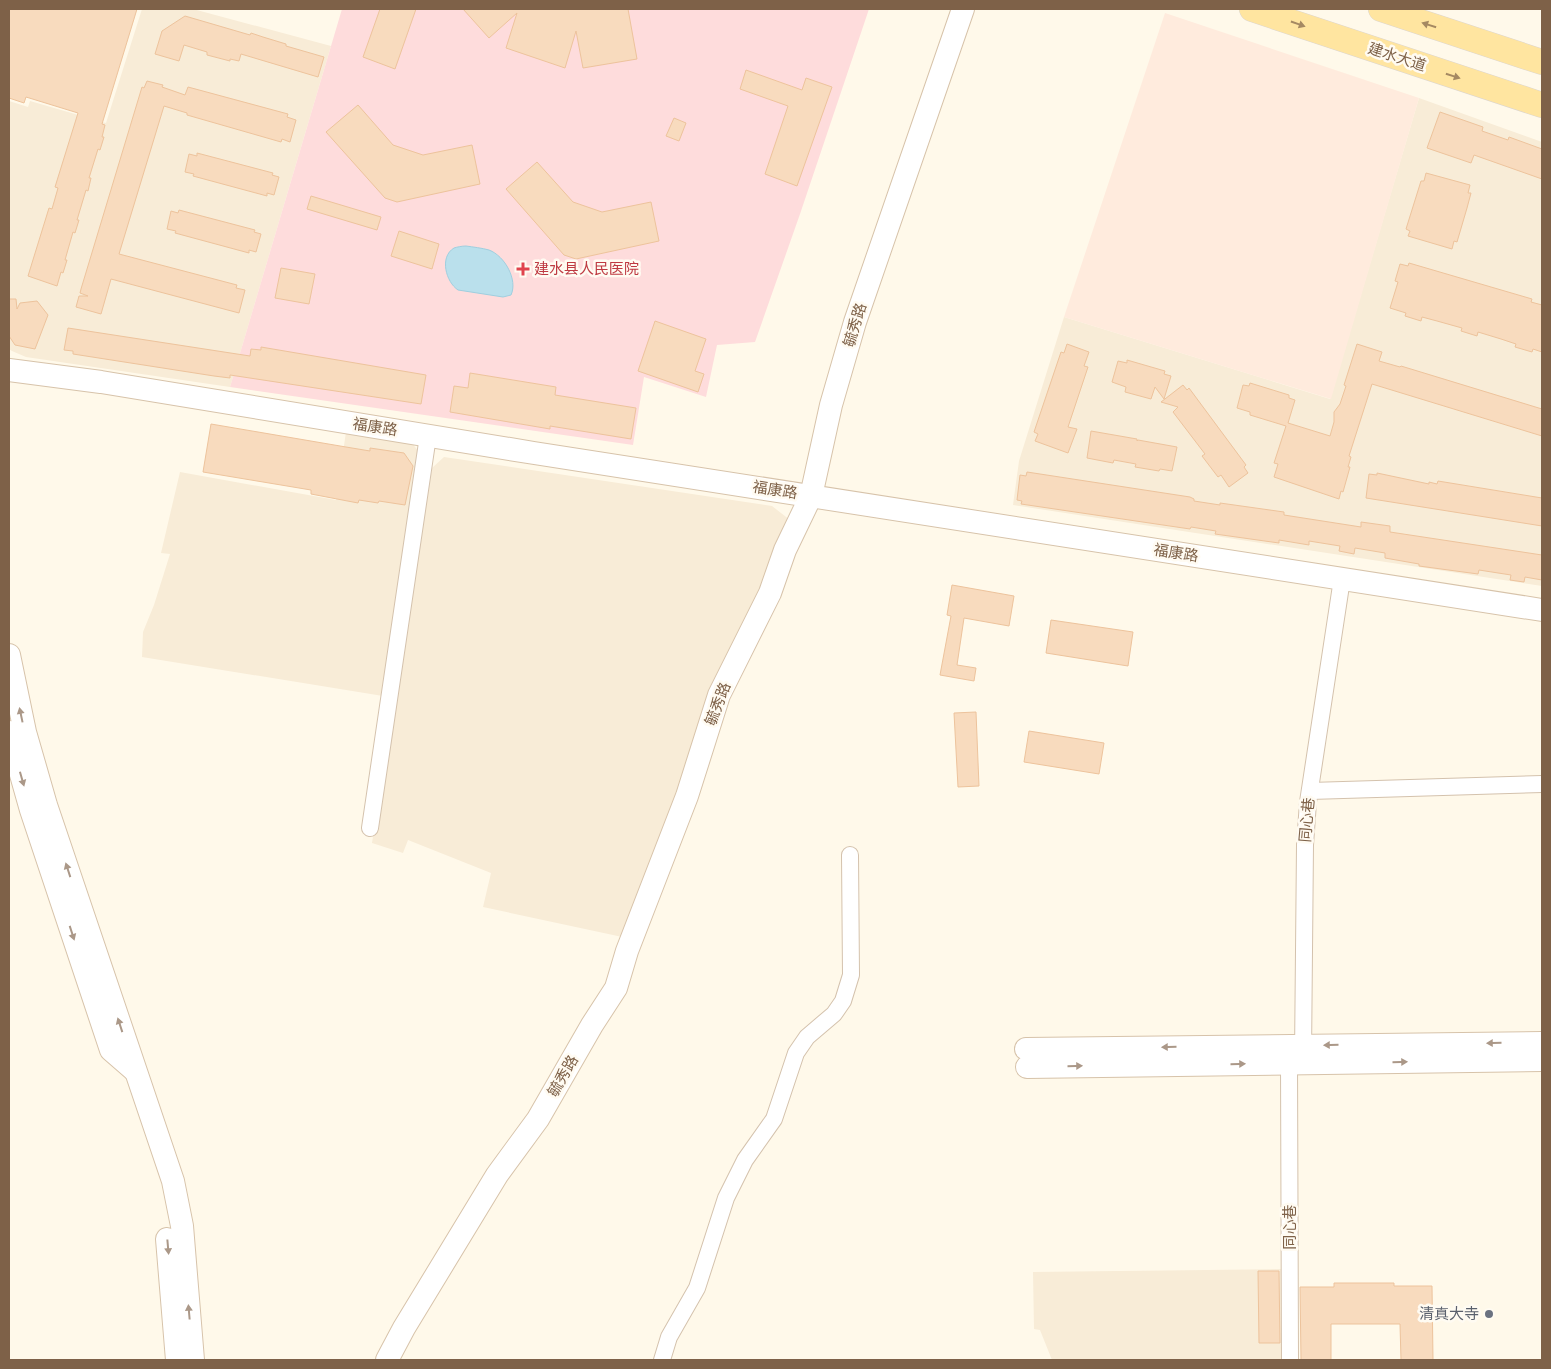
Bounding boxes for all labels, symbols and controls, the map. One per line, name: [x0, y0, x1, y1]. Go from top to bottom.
one-way arrow: [1291, 21, 1306, 28]
one-way arrow: [1422, 21, 1437, 28]
street label: 建水大道: [1366, 37, 1429, 75]
one-way arrow: [1445, 72, 1460, 80]
place label: 建水县人民医院: [534, 258, 639, 278]
marker: 建水县人民医院: [516, 262, 530, 276]
street label: 毓秀路: [838, 300, 870, 349]
street label: 福康路: [351, 413, 399, 439]
street label: 福康路: [751, 476, 799, 502]
street label: 福康路: [1152, 539, 1200, 565]
street label: 毓秀路: [700, 679, 734, 728]
one-way arrow: [17, 706, 25, 722]
one-way arrow: [19, 771, 27, 786]
street label: 同心巷: [1294, 797, 1318, 843]
one-way arrow: [64, 863, 71, 878]
one-way arrow: [69, 926, 77, 941]
one-way arrow: [115, 1017, 123, 1032]
one-way arrow: [1485, 1039, 1501, 1047]
one-way arrow: [1323, 1041, 1339, 1049]
one-way arrow: [1160, 1043, 1176, 1051]
street label: 毓秀路: [542, 1051, 582, 1100]
one-way arrow: [1393, 1058, 1409, 1066]
one-way arrow: [1230, 1060, 1246, 1068]
one-way arrow: [1068, 1062, 1084, 1070]
street label: 同心巷: [1279, 1204, 1299, 1250]
one-way arrow: [164, 1239, 172, 1255]
one-way arrow: [184, 1303, 192, 1319]
place label: 清真大寺: [1419, 1303, 1479, 1323]
marker: 清真大寺: [1483, 1308, 1495, 1320]

